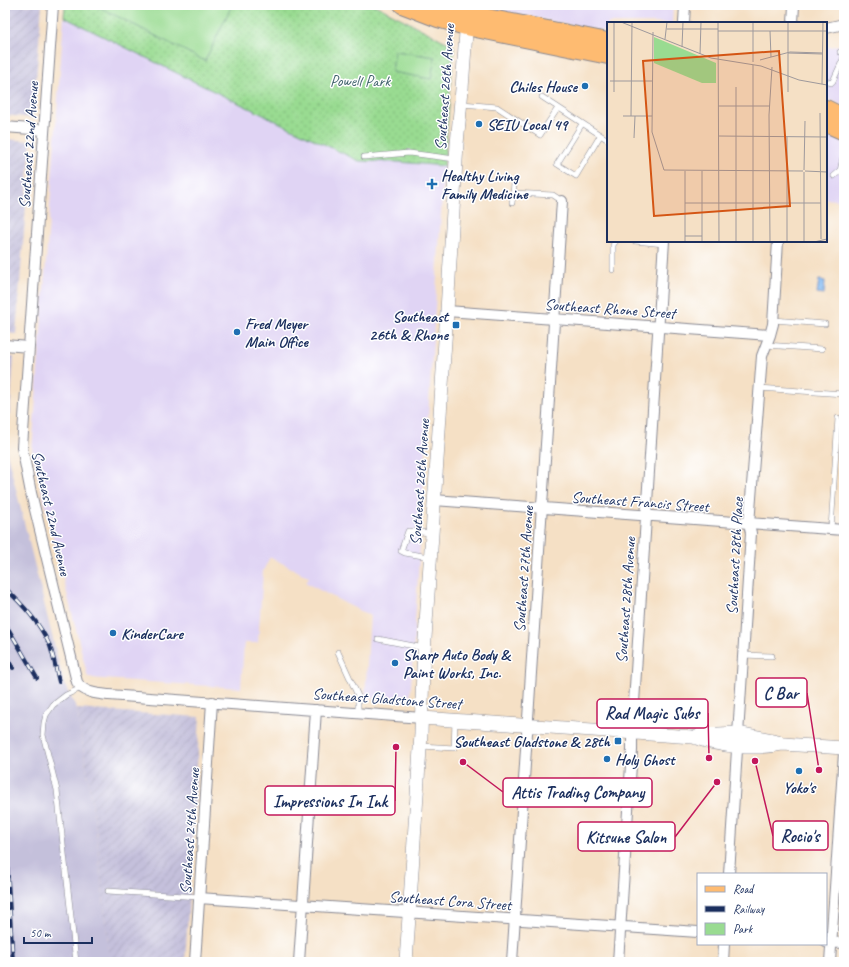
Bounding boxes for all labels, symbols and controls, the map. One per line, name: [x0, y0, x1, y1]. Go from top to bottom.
street label: Southeast 26th Avenue: [431, 22, 460, 151]
inset map: [607, 22, 827, 242]
park label: Powell Park: [330, 71, 391, 91]
place label: Chiles House: [509, 77, 579, 97]
street label: Southeast 22nd Avenue: [15, 79, 44, 209]
marker: Chiles House: [580, 81, 590, 91]
place label: SEIU Local 49: [487, 115, 569, 135]
marker: SEIU Local 49: [474, 119, 484, 129]
place label: Healthy Living Family Medicine: [441, 166, 529, 204]
marker: Healthy Living Family Medicine: [426, 178, 438, 190]
street label: Southeast Rhone Street: [544, 294, 679, 324]
place label: Southeast 26th & Rhone: [369, 307, 450, 345]
place label: Fred Meyer Main Office: [245, 314, 310, 352]
marker: Southeast 26th & Rhone: [451, 320, 461, 330]
marker: Fred Meyer Main Office: [232, 327, 242, 337]
street label: Southeast 26th Avenue: [406, 417, 435, 546]
street label: Southeast 22nd Avenue: [27, 449, 75, 579]
street label: Southeast Francis Street: [571, 487, 711, 517]
street label: Southeast 28th Place: [722, 495, 748, 615]
street label: Southeast 27th Avenue: [510, 504, 539, 633]
street label: Southeast 28th Avenue: [612, 535, 641, 664]
place label: KinderCare: [121, 624, 185, 644]
marker: KinderCare: [108, 628, 118, 638]
place label: Sharp Auto Body & Paint Works, Inc.: [403, 645, 512, 683]
marker: Sharp Auto Body & Paint Works, Inc.: [390, 658, 400, 668]
callout: C Bar: [756, 678, 807, 707]
text: C Bar: [764, 683, 800, 704]
street label: Southeast Gladstone Street: [312, 684, 465, 714]
callout: Rad Magic Subs: [597, 699, 708, 728]
text: Rad Magic Subs: [605, 703, 701, 724]
place label: Southeast Gladstone & 28th: [454, 732, 611, 752]
marker: Southeast Gladstone & 28th: [613, 736, 623, 746]
place label: Holy Ghost: [615, 750, 676, 770]
marker: Holy Ghost: [602, 754, 612, 764]
street label: Southeast 24th Avenue: [176, 766, 205, 895]
marker: Yoko's: [794, 766, 804, 776]
callout: Attis Trading Company: [503, 778, 652, 807]
place label: Yoko's: [783, 778, 816, 798]
text: Attis Trading Company: [512, 782, 646, 803]
callout: Impressions In Ink: [265, 786, 395, 815]
text: Impressions In Ink: [273, 791, 389, 812]
callout: Rocio's: [773, 821, 828, 850]
callout: Kitsune Salon: [578, 822, 675, 851]
text: Rocio's: [781, 826, 821, 847]
text: Kitsune Salon: [586, 827, 667, 848]
legend: [697, 873, 827, 945]
text: Road: [733, 881, 755, 897]
street label: Southeast Cora Street: [388, 887, 513, 915]
text: Railway: [733, 901, 765, 917]
scale bar: [24, 919, 92, 945]
text: Park: [733, 921, 754, 937]
text: 50 m: [30, 925, 52, 941]

